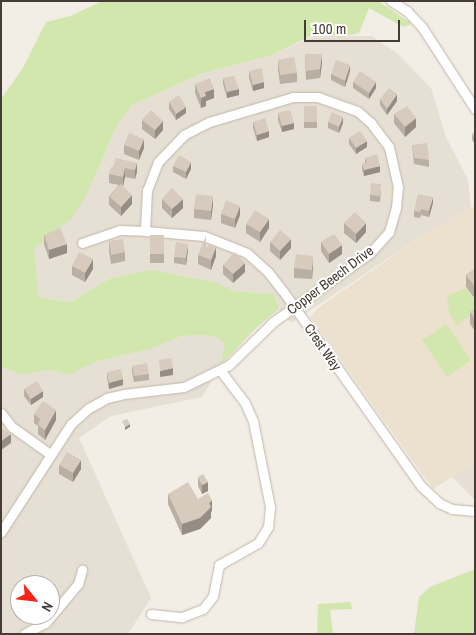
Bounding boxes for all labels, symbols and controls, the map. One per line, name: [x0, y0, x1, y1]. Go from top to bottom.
scale bar: [306, 10, 402, 42]
text: 100 m: [312, 18, 346, 39]
street label: Copper Beech Drive: [283, 242, 377, 318]
street label: Crest Way: [301, 320, 345, 374]
north arrow: [10, 575, 60, 625]
text: N: [37, 599, 57, 615]

